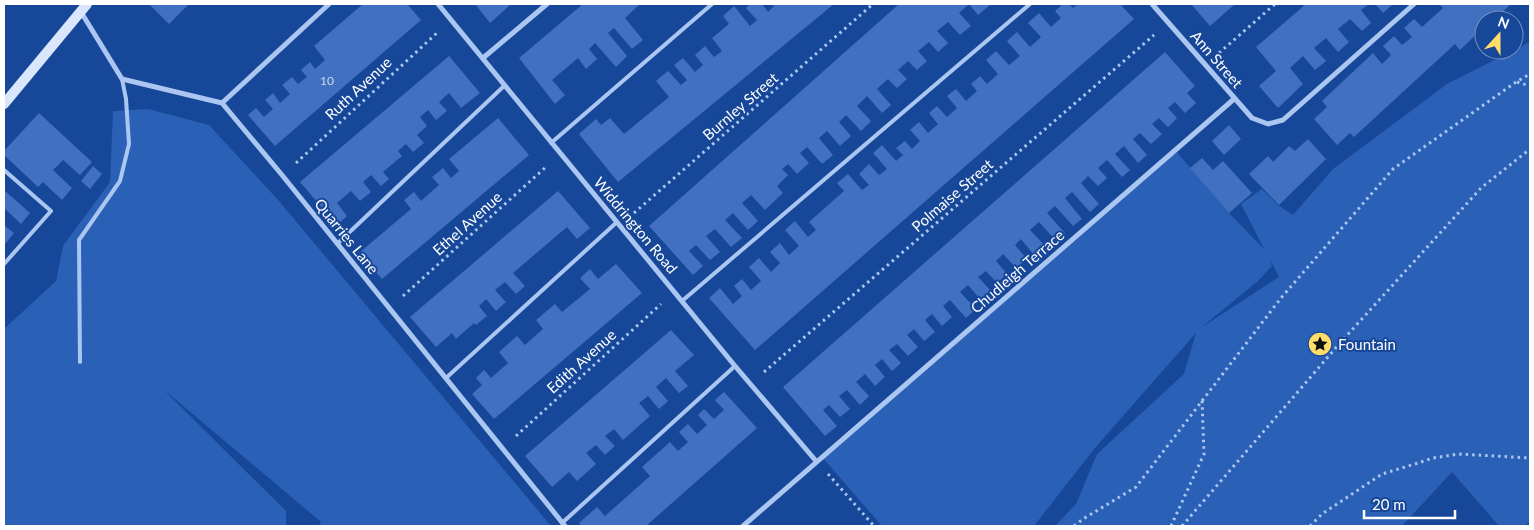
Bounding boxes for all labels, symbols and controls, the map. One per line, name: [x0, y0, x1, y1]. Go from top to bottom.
north arrow: [1474, 10, 1524, 60]
text: N: [1496, 13, 1512, 32]
street label: Ann Street: [1187, 27, 1247, 92]
street label: Ruth Avenue: [321, 53, 395, 123]
street label: Burnley Street: [699, 68, 782, 144]
house number: 10: [320, 73, 334, 88]
street label: Polmaise Street: [908, 154, 997, 235]
street label: Widdrington Road: [590, 173, 682, 277]
street label: Ethel Avenue: [429, 187, 505, 259]
street label: Quarries Lane: [311, 195, 383, 277]
street label: Chudleigh Terrace: [967, 225, 1067, 316]
street label: Edith Avenue: [543, 325, 619, 397]
place icon: Fountain: [1307, 331, 1333, 357]
place label: Fountain: [1338, 335, 1396, 353]
scale bar: [1364, 488, 1455, 520]
text: 20 m: [1372, 495, 1406, 513]

